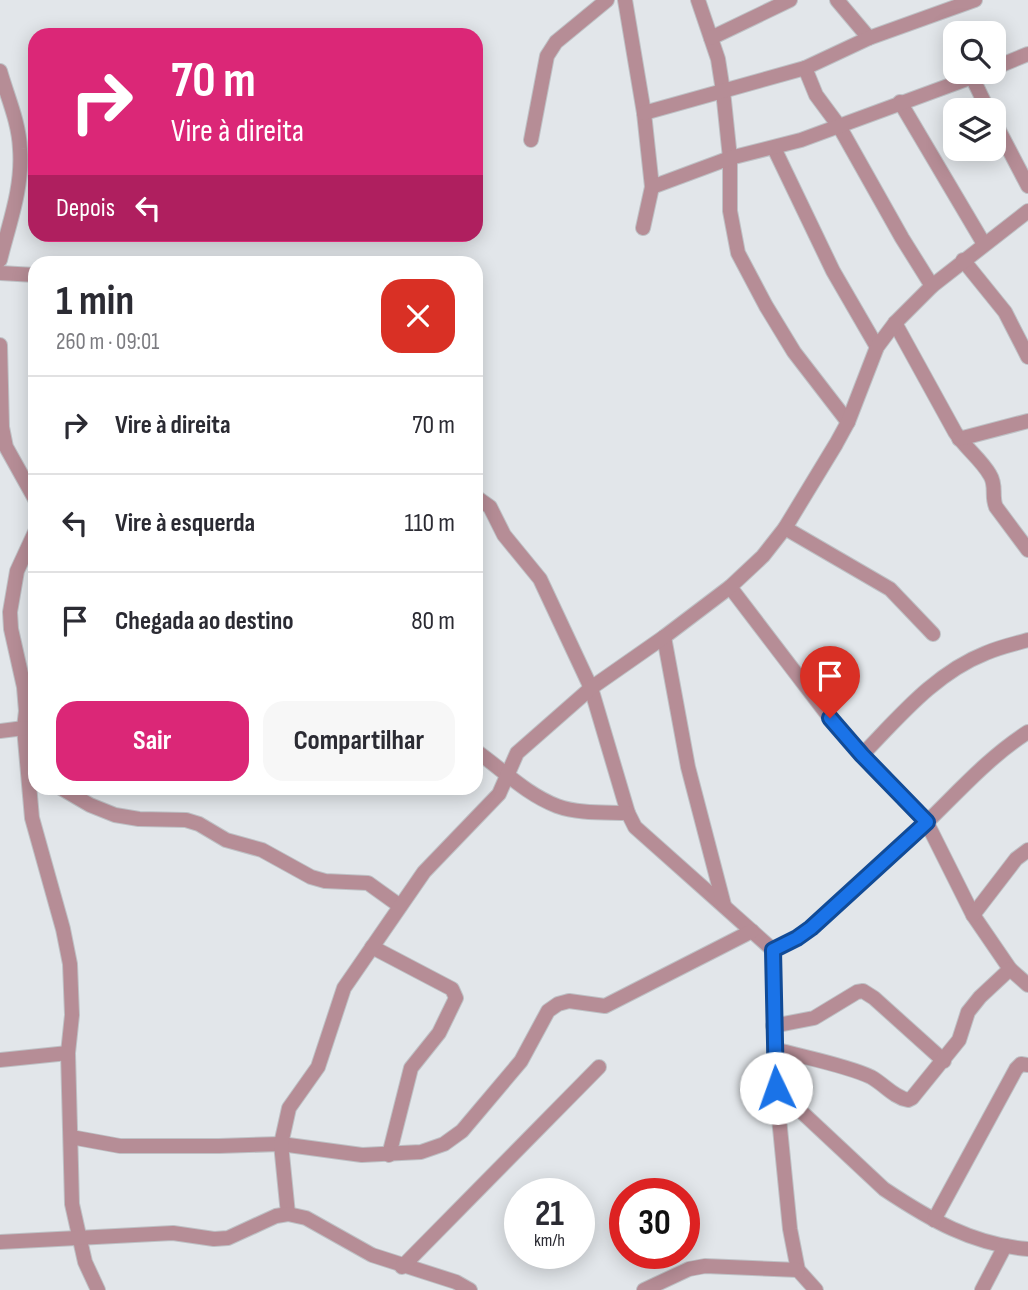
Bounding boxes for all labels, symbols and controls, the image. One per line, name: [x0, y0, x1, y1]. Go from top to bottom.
map controls: [943, 21, 1006, 161]
button: search: [943, 21, 1006, 84]
text: 70 m: [171, 52, 256, 111]
icon: right: [56, 56, 147, 147]
button: layers: [943, 98, 1006, 161]
text: Vire à direita: [171, 112, 304, 151]
icon: left: [129, 189, 167, 227]
text: Depois: [56, 193, 115, 224]
text: 1 min: [56, 276, 134, 327]
button: close: [381, 279, 455, 353]
text: 260 m · 09:01: [56, 328, 159, 356]
icon: right: [56, 406, 94, 444]
text: Vire à direita: [115, 410, 231, 441]
text: 70 m: [412, 410, 455, 441]
icon: left: [56, 504, 94, 542]
text: Vire à esquerda: [115, 508, 255, 539]
text: 110 m: [404, 508, 455, 539]
icon: arrive: [56, 602, 94, 640]
text: Chegada ao destino: [115, 606, 294, 637]
text: 80 m: [411, 606, 455, 637]
pin: [800, 646, 860, 718]
icon: arrive: [811, 657, 849, 695]
button: Sair: [56, 701, 249, 781]
button: Compartilhar: [263, 701, 455, 781]
position arrow: [739, 1051, 813, 1125]
speed limit sign: 30: [609, 1178, 700, 1269]
text: 21: [535, 1193, 564, 1236]
text: km/h: [534, 1230, 565, 1251]

